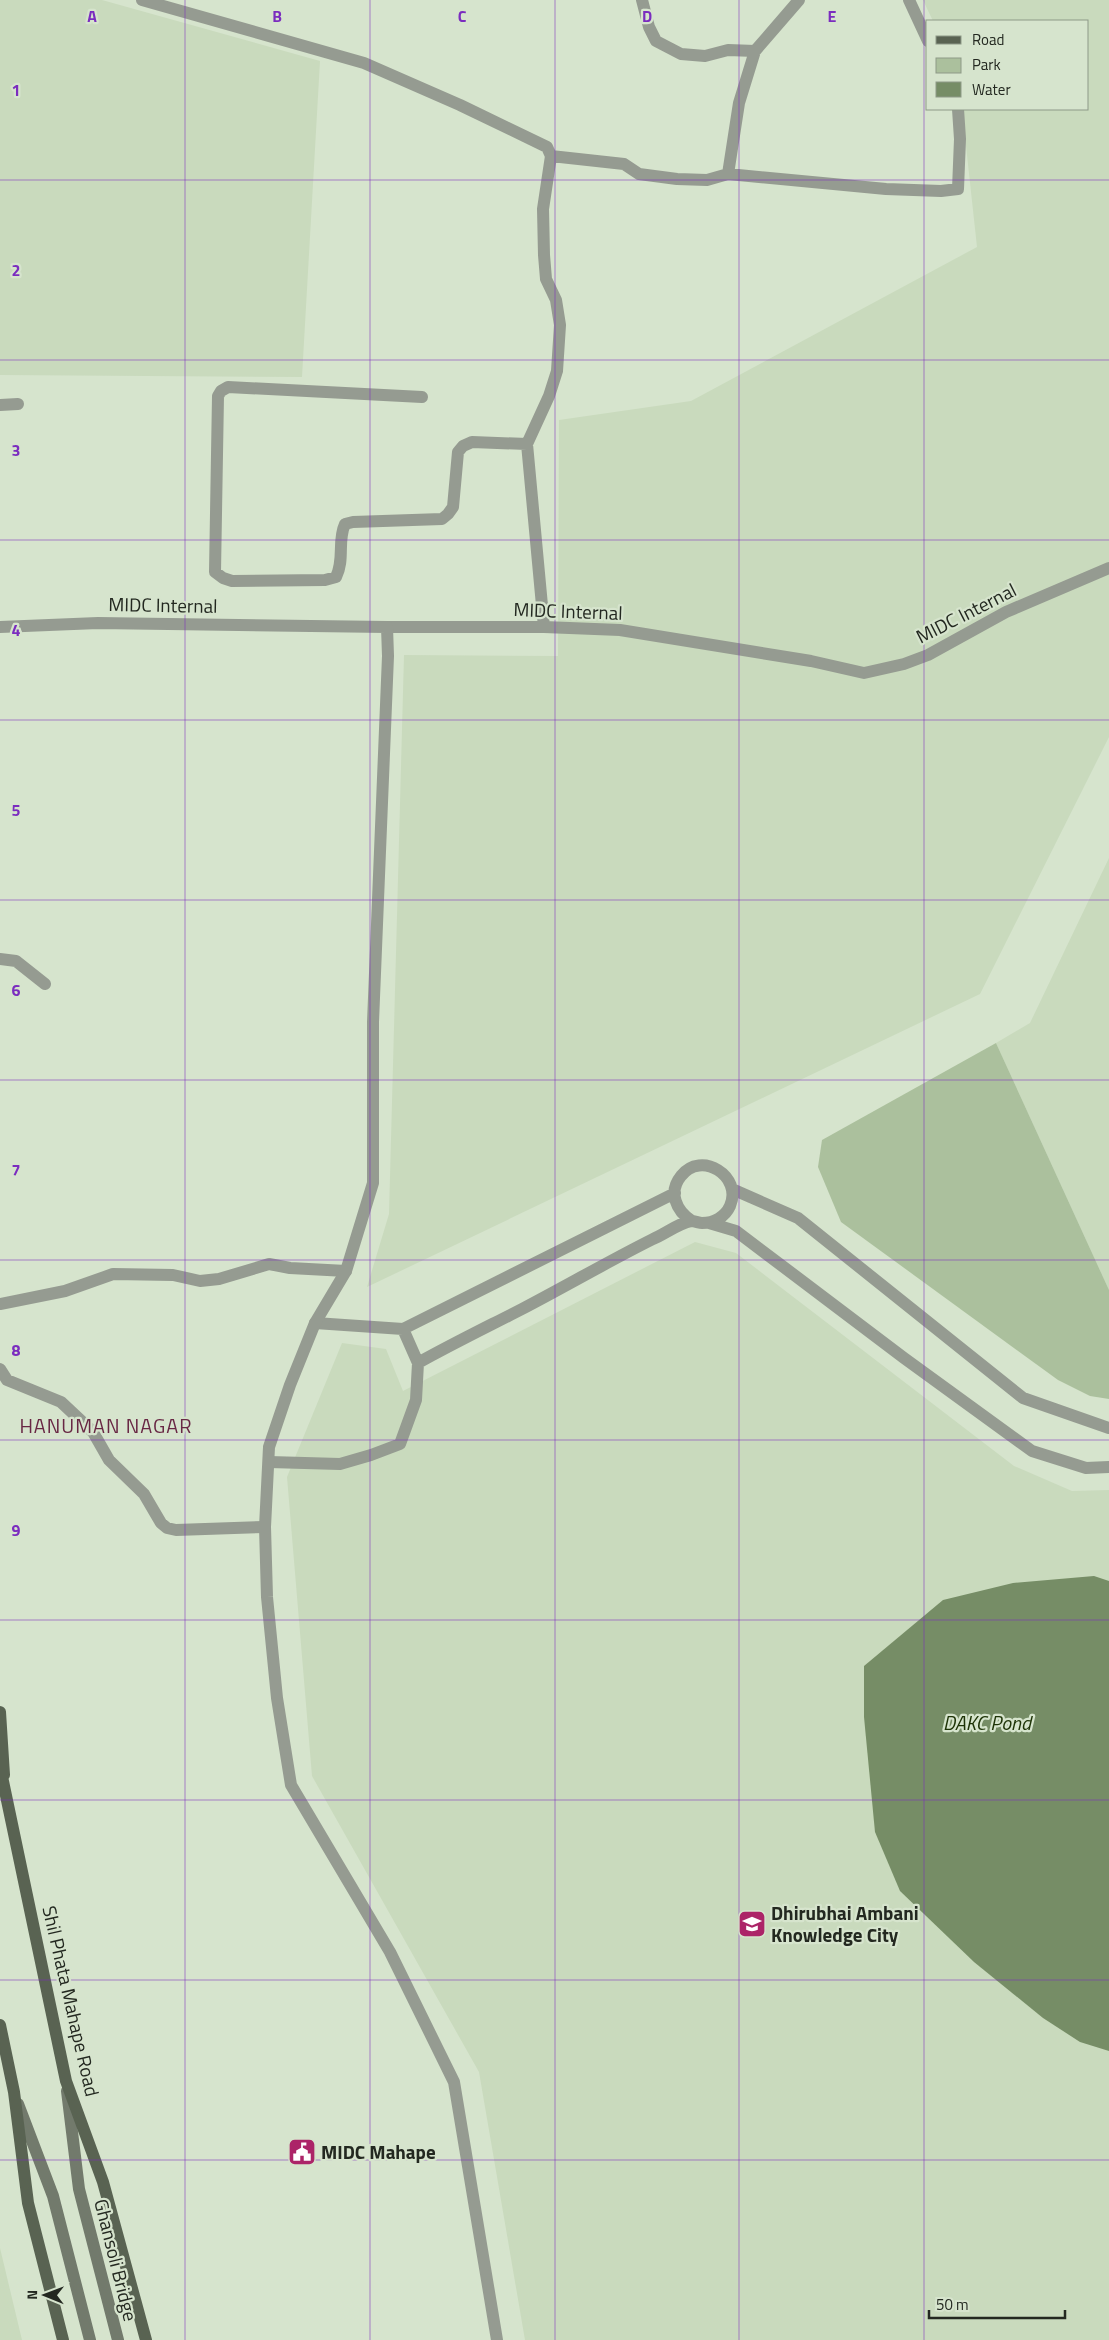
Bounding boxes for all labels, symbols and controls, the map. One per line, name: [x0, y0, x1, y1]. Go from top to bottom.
text: A: [87, 4, 97, 28]
text: B: [272, 4, 282, 28]
text: C: [458, 4, 467, 28]
text: D: [642, 4, 652, 28]
text: E: [828, 4, 837, 28]
legend: [926, 20, 1089, 110]
text: Road: [972, 28, 1004, 51]
text: Park: [972, 53, 1001, 76]
text: 1: [12, 78, 20, 102]
text: Water: [972, 78, 1011, 101]
text: 2: [12, 258, 20, 282]
text: 3: [12, 438, 20, 462]
street label: MIDC Internal: [911, 575, 1021, 650]
street label: MIDC Internal: [108, 589, 218, 620]
street label: MIDC Internal: [513, 594, 623, 627]
text: 4: [12, 618, 21, 642]
text: 5: [12, 798, 21, 822]
text: 6: [12, 978, 21, 1002]
text: 7: [12, 1158, 20, 1182]
text: 8: [12, 1338, 21, 1362]
district label: HANUMAN NAGAR: [19, 1410, 193, 1441]
text: 9: [12, 1518, 21, 1542]
water label: DAKC Pond: [943, 1707, 1033, 1738]
place label: Dhirubhai Ambani Knowledge City: [771, 1898, 919, 1949]
street label: Shil Phata Mahape Road: [35, 1903, 108, 2099]
school or university icon: Dhirubhai Ambani Knowledge City: [737, 1909, 767, 1939]
public building icon: MIDC Mahape: [287, 2137, 317, 2167]
place label: MIDC Mahape: [321, 2137, 436, 2166]
street label: Ghansoli Bridge: [87, 2196, 146, 2324]
north arrow: [20, 2270, 70, 2320]
scale bar: [929, 2288, 1065, 2320]
text: N: [21, 2290, 42, 2300]
text: 50 m: [936, 2293, 969, 2316]

